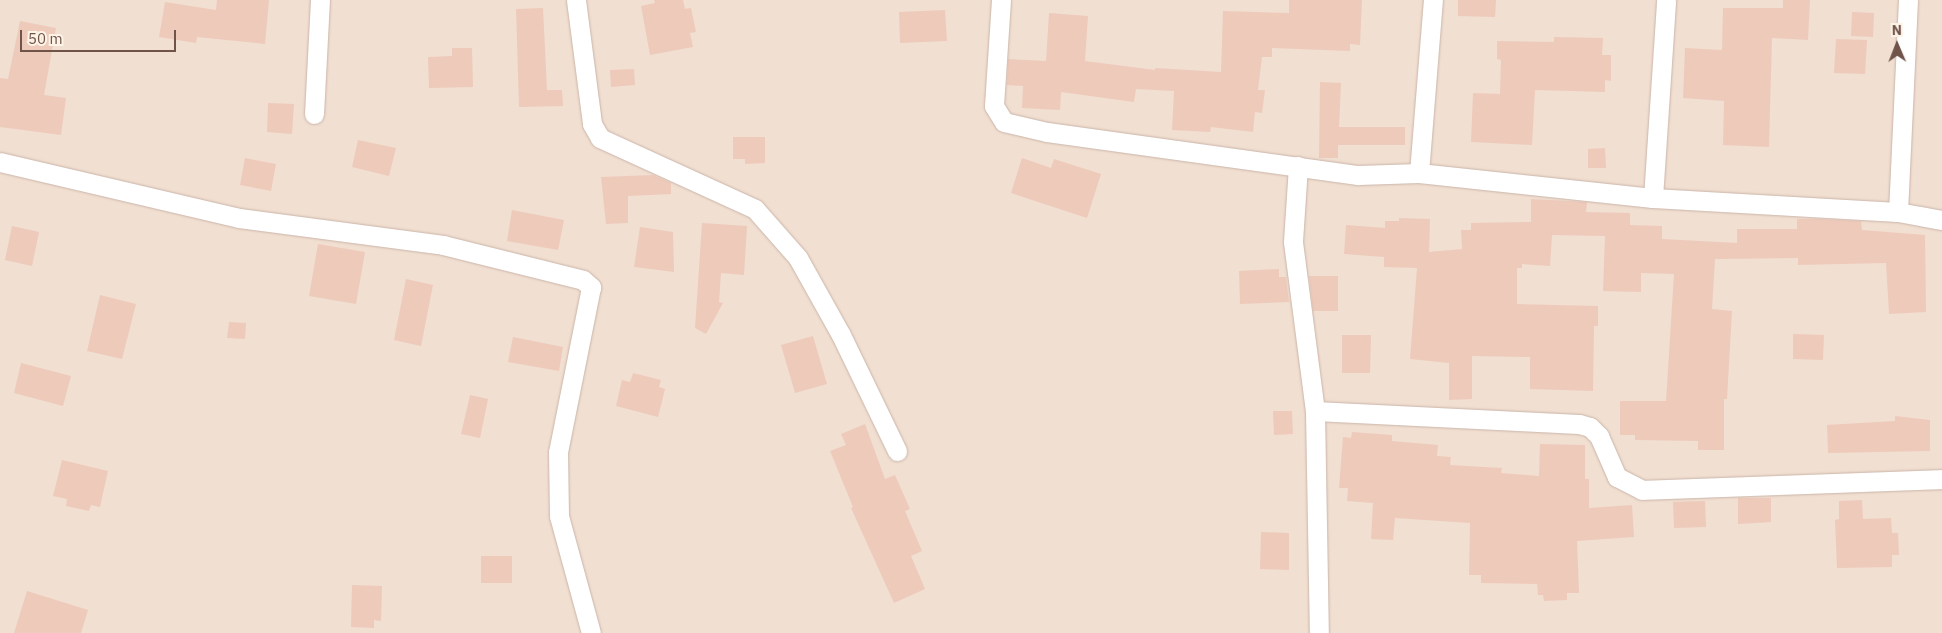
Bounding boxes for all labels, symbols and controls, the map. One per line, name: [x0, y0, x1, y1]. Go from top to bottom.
scale bar: [22, 20, 179, 52]
north arrow: [1872, 20, 1922, 70]
text: N: [1892, 21, 1902, 39]
text: 50 m: [28, 29, 63, 48]

